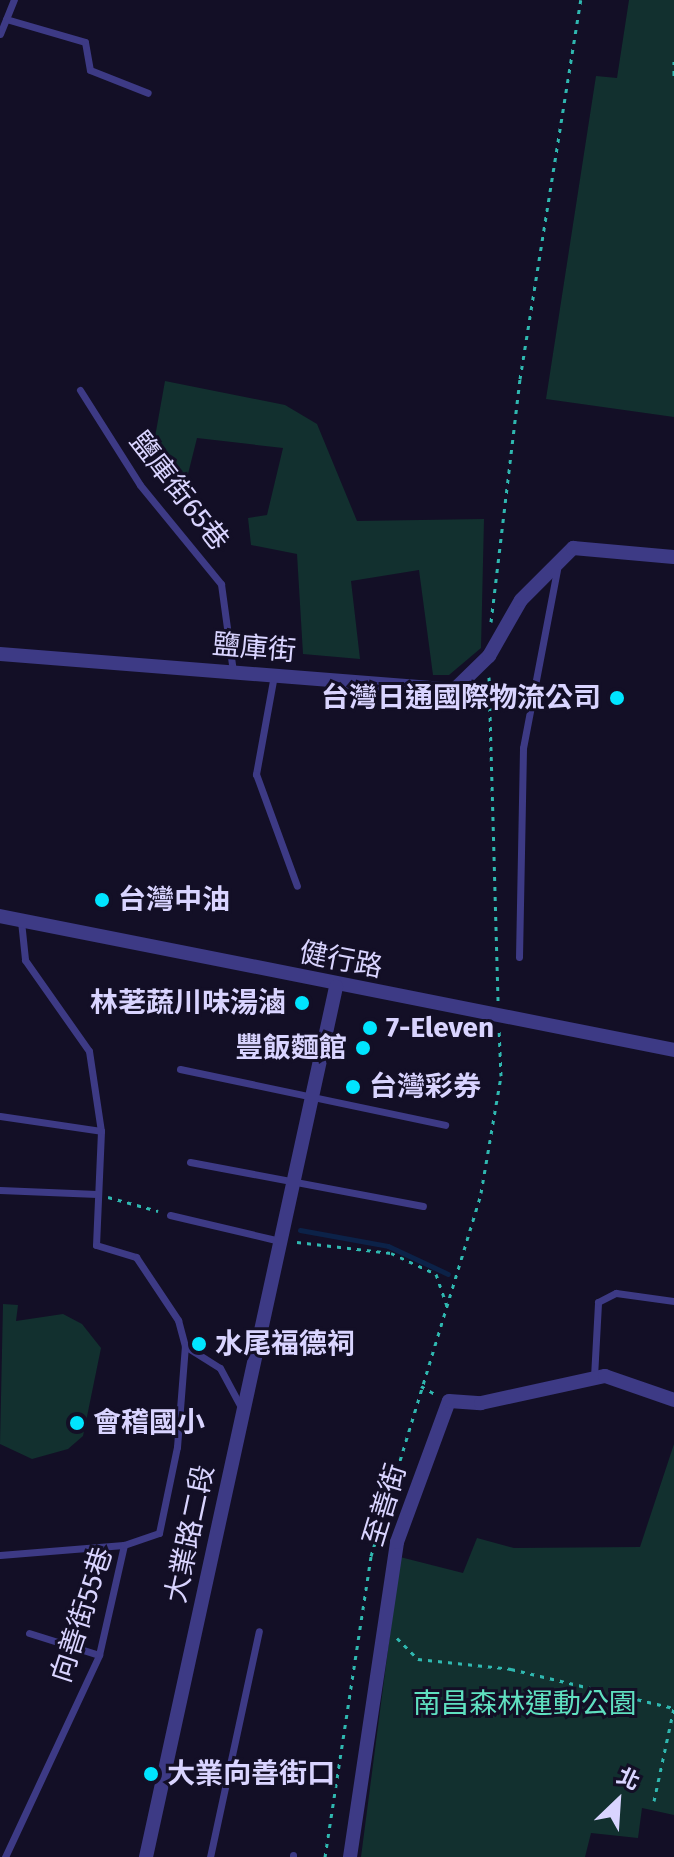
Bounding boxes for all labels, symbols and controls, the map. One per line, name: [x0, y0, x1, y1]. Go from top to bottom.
street label: 鹽庫街65巷: [122, 425, 236, 557]
street label: 鹽庫街: [211, 628, 297, 668]
place label: 台灣日通國際物流公司: [321, 681, 601, 715]
marker: 台灣日通國際物流公司: [608, 689, 626, 707]
place label: 台灣中油: [118, 883, 230, 917]
marker: 台灣中油: [93, 891, 111, 909]
street label: 健行路: [297, 935, 385, 985]
place label: 林荖蔬川味湯滷: [90, 986, 286, 1020]
marker: 林荖蔬川味湯滷: [293, 994, 311, 1012]
place label: 7-Eleven: [386, 1011, 494, 1045]
marker: 7-Eleven: [361, 1019, 379, 1037]
place label: 豐飯麵館: [235, 1031, 347, 1065]
marker: 豐飯麵館: [354, 1039, 372, 1057]
place label: 台灣彩券: [369, 1070, 481, 1104]
marker: 台灣彩券: [344, 1078, 362, 1096]
place label: 水尾福德祠: [215, 1327, 355, 1361]
marker: 水尾福德祠: [190, 1335, 208, 1353]
place label: 會稽國小: [93, 1406, 205, 1440]
marker: 會稽國小: [68, 1414, 86, 1432]
street label: 至善街: [357, 1460, 413, 1550]
street label: 大業路二段: [159, 1462, 221, 1606]
street label: 向善街55巷: [44, 1543, 120, 1687]
park label: 南昌森林運動公園: [413, 1687, 637, 1721]
place label: 大業向善街口: [167, 1757, 335, 1791]
north arrow: [578, 1761, 658, 1841]
text: 北: [613, 1762, 644, 1796]
marker: 大業向善街口: [142, 1765, 160, 1783]

